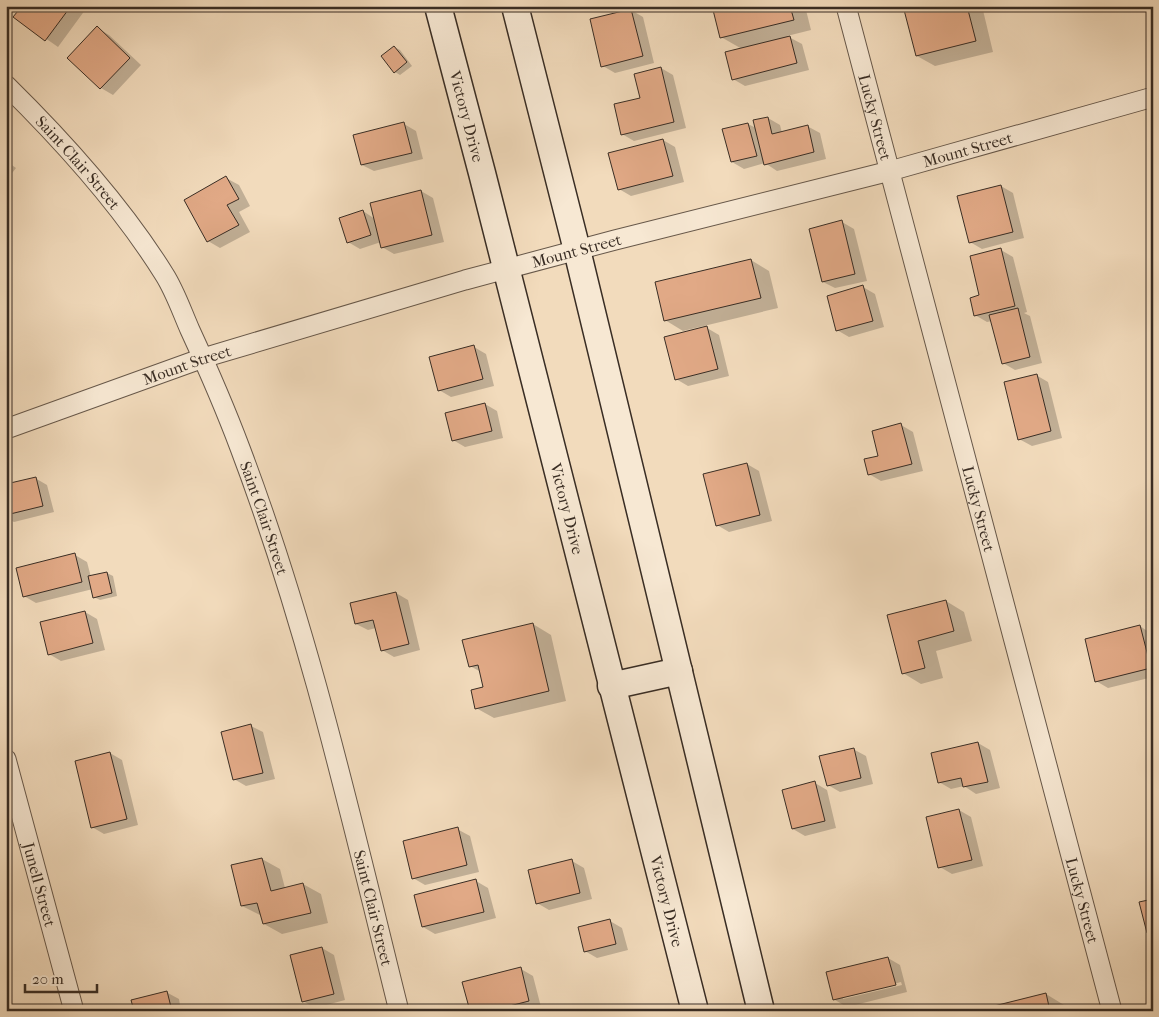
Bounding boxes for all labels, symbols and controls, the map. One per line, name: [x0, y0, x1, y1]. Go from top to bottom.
street label: Victory Drive: [446, 68, 488, 164]
street label: Lucky Street: [855, 72, 896, 162]
street label: Saint Clair Street: [32, 112, 125, 213]
street label: Mount Street: [921, 128, 1015, 171]
street label: Mount Street: [529, 229, 623, 271]
street label: Mount Street: [140, 341, 233, 388]
street label: Saint Clair Street: [236, 459, 293, 577]
street label: Victory Drive: [546, 460, 588, 556]
street label: Lucky Street: [959, 464, 1000, 554]
street label: Junell Street: [19, 838, 60, 929]
street label: Saint Clair Street: [350, 848, 397, 968]
street label: Victory Drive: [646, 852, 688, 949]
street label: Lucky Street: [1062, 855, 1103, 945]
scale bar: [25, 962, 98, 994]
text: 20 m: [32, 970, 64, 988]

